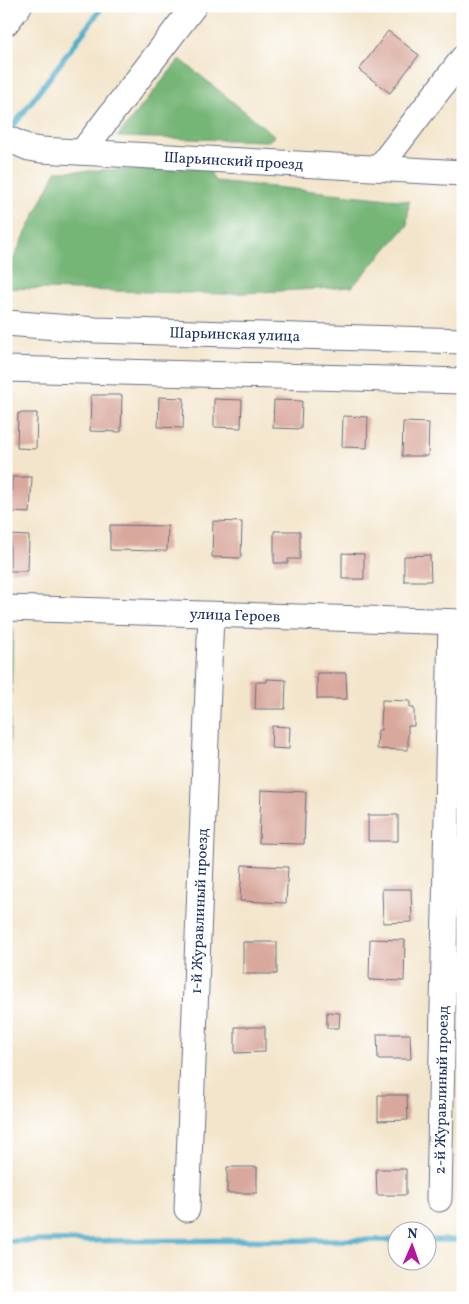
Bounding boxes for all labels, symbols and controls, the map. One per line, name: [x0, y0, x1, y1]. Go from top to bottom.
street label: Шарьинский проезд: [163, 148, 304, 176]
street label: Шарьинская улица: [169, 323, 300, 348]
street label: улица Героев: [189, 605, 280, 628]
street label: 1-й Журавлиный проезд: [187, 828, 214, 995]
street label: 2-й Журавлиный проезд: [431, 1005, 455, 1175]
north arrow: [386, 1222, 436, 1272]
text: N: [407, 1225, 418, 1244]

